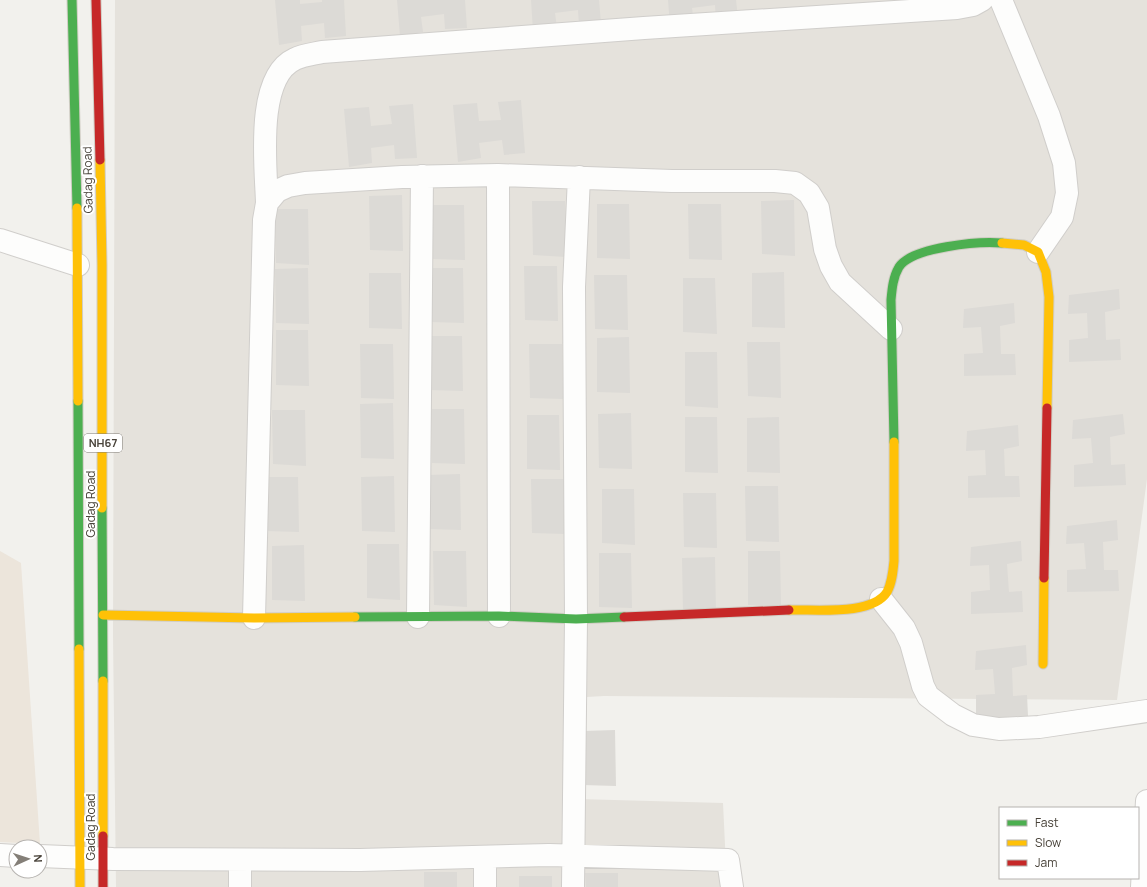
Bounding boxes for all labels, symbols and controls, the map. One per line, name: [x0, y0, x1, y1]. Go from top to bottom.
street label: Gadag Road: [78, 146, 97, 214]
road number: NH67: [84, 434, 122, 452]
street label: Gadag Road: [82, 471, 99, 537]
street label: Gadag Road: [82, 794, 99, 860]
legend: [999, 807, 1139, 879]
text: Fast: [1035, 814, 1059, 831]
text: Slow: [1035, 834, 1061, 851]
north arrow: [8, 839, 48, 879]
text: N: [31, 854, 46, 863]
text: Jam: [1035, 854, 1057, 871]

